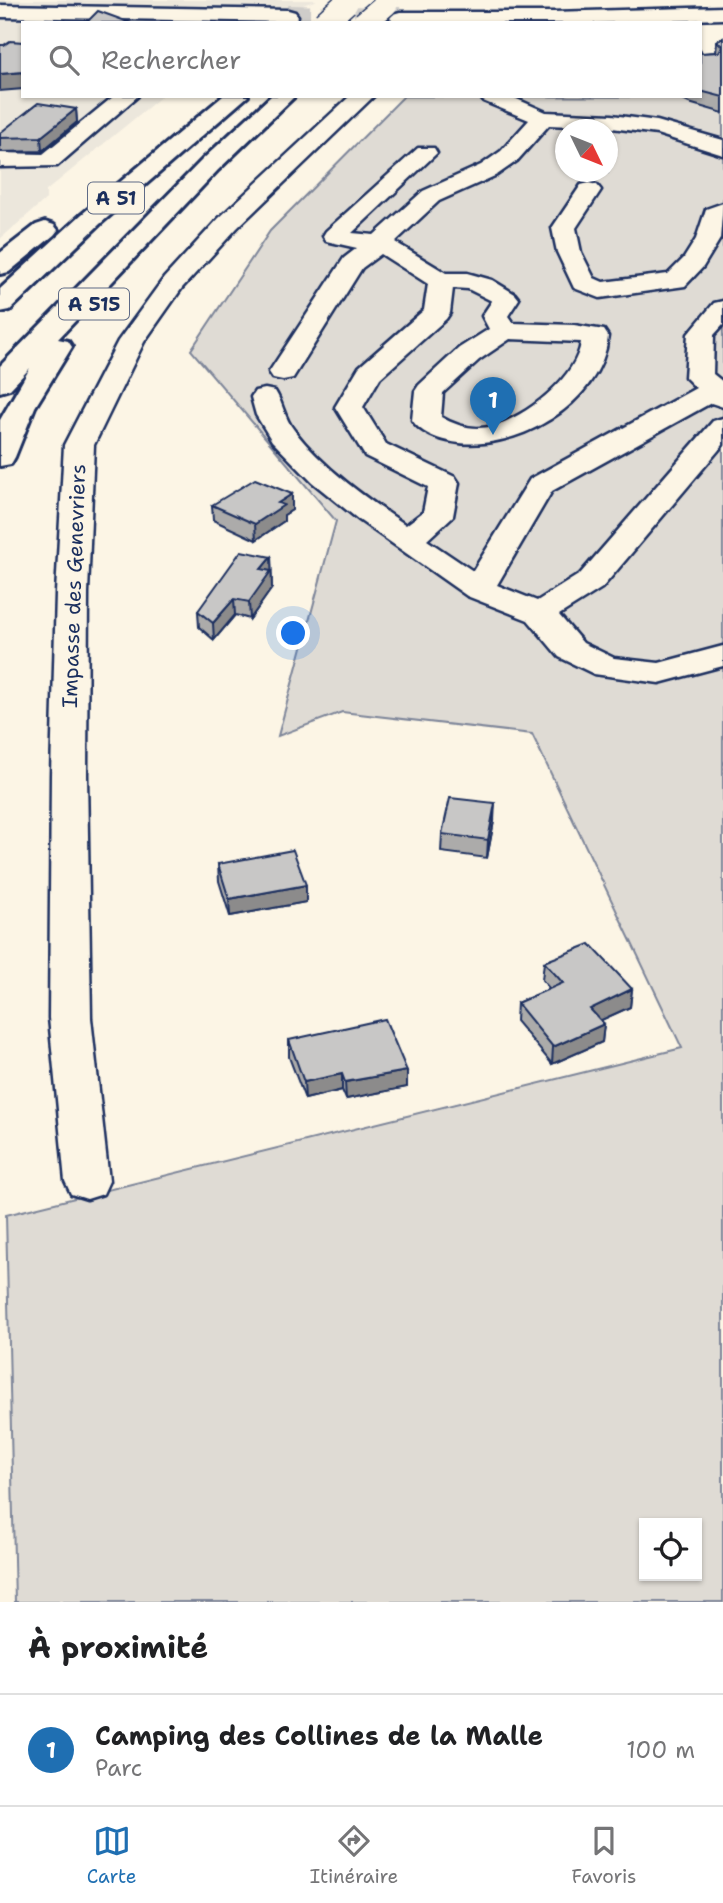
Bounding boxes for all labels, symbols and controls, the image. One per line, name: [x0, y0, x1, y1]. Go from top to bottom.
search box: [21, 21, 702, 98]
icon: search: [45, 41, 83, 79]
text: Rechercher: [101, 42, 241, 77]
north arrow: [555, 119, 618, 182]
road number: A 51: [88, 182, 144, 214]
road number: A 515: [59, 288, 129, 320]
pin: 1: [470, 377, 516, 435]
street label: Impasse des Genevriers: [56, 463, 92, 709]
your location: [276, 616, 310, 650]
map controls: [639, 1518, 702, 1581]
button: locate: [639, 1518, 702, 1581]
text: À proximité: [28, 1627, 208, 1668]
text: Camping des Collines de la Malle: [95, 1718, 543, 1753]
text: 1: [46, 1735, 56, 1765]
text: 100 m: [626, 1735, 695, 1765]
text: Parc: [95, 1753, 142, 1783]
tab: Carte: [87, 1822, 137, 1889]
tab: Itinéraire: [310, 1822, 398, 1889]
tab: Favoris: [571, 1822, 636, 1889]

